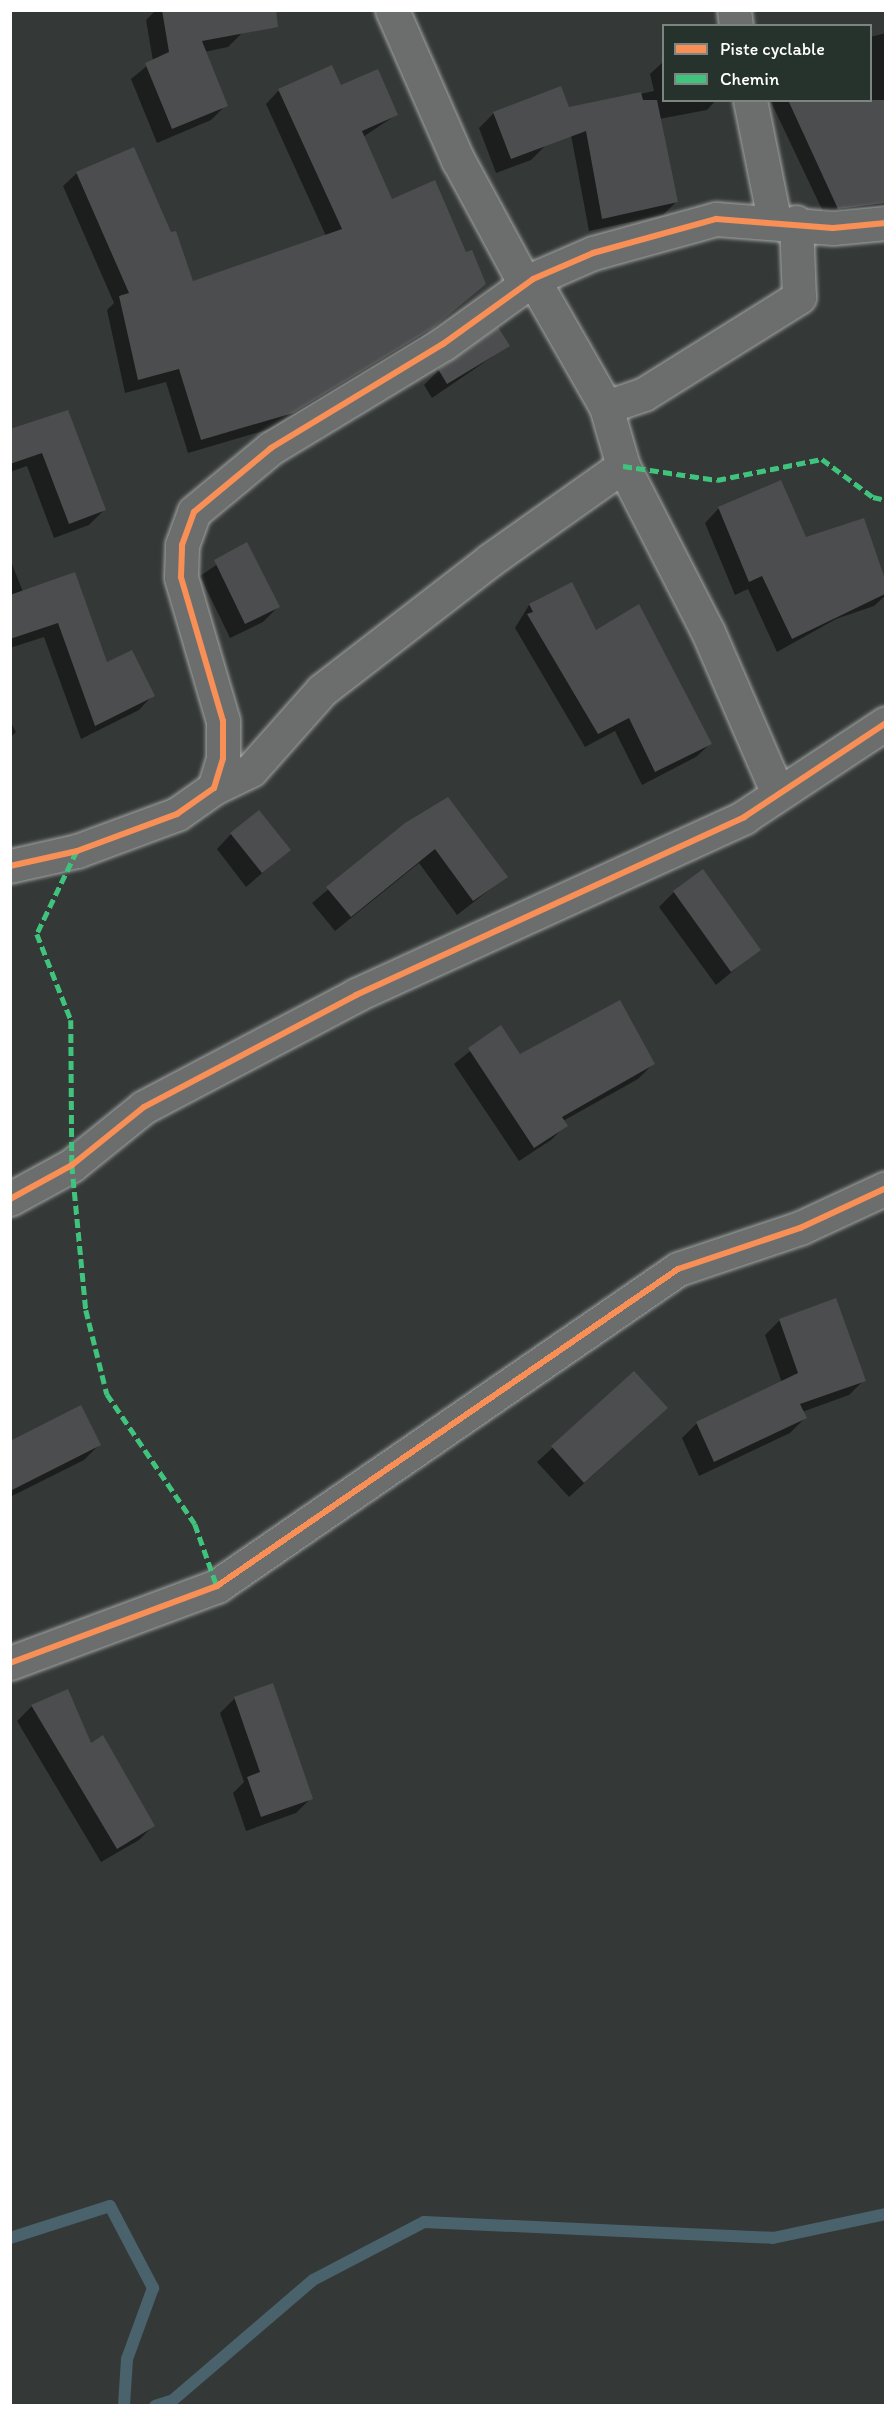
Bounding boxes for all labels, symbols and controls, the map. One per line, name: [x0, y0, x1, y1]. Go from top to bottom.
legend: [662, 24, 872, 102]
text: Piste cyclable: [720, 38, 825, 60]
text: Chemin: [720, 68, 779, 90]

